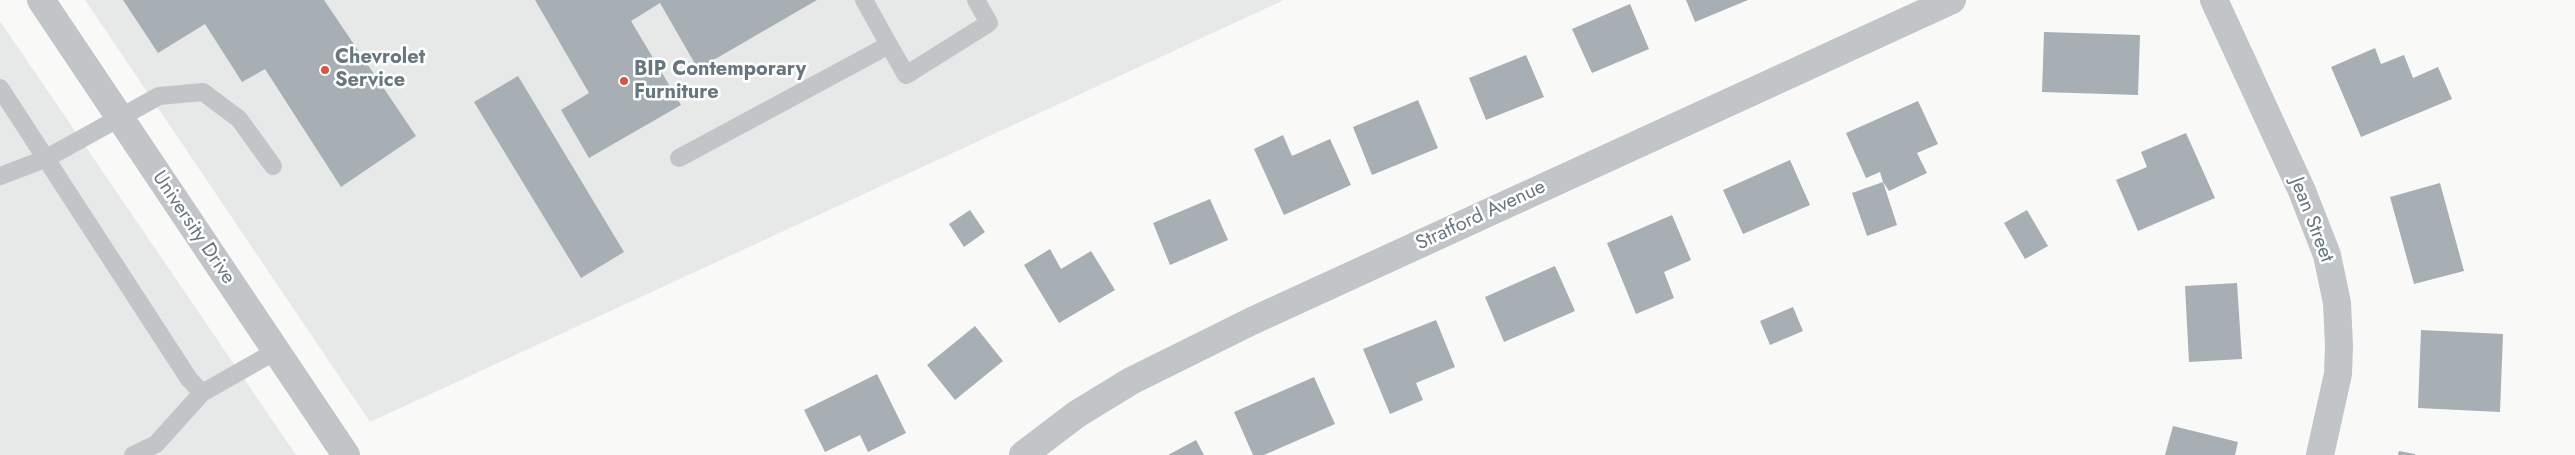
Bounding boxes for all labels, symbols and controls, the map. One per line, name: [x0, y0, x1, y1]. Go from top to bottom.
place label: Chevrolet Service: [335, 46, 425, 93]
place label: BIP Contemporary Furniture: [634, 58, 806, 105]
marker: Chevrolet Service: [319, 64, 331, 76]
marker: BIP Contemporary Furniture: [618, 75, 630, 87]
street label: University Drive: [146, 167, 240, 289]
street label: Jean Street: [2284, 174, 2338, 266]
street label: Stratford Avenue: [1412, 175, 1550, 257]

